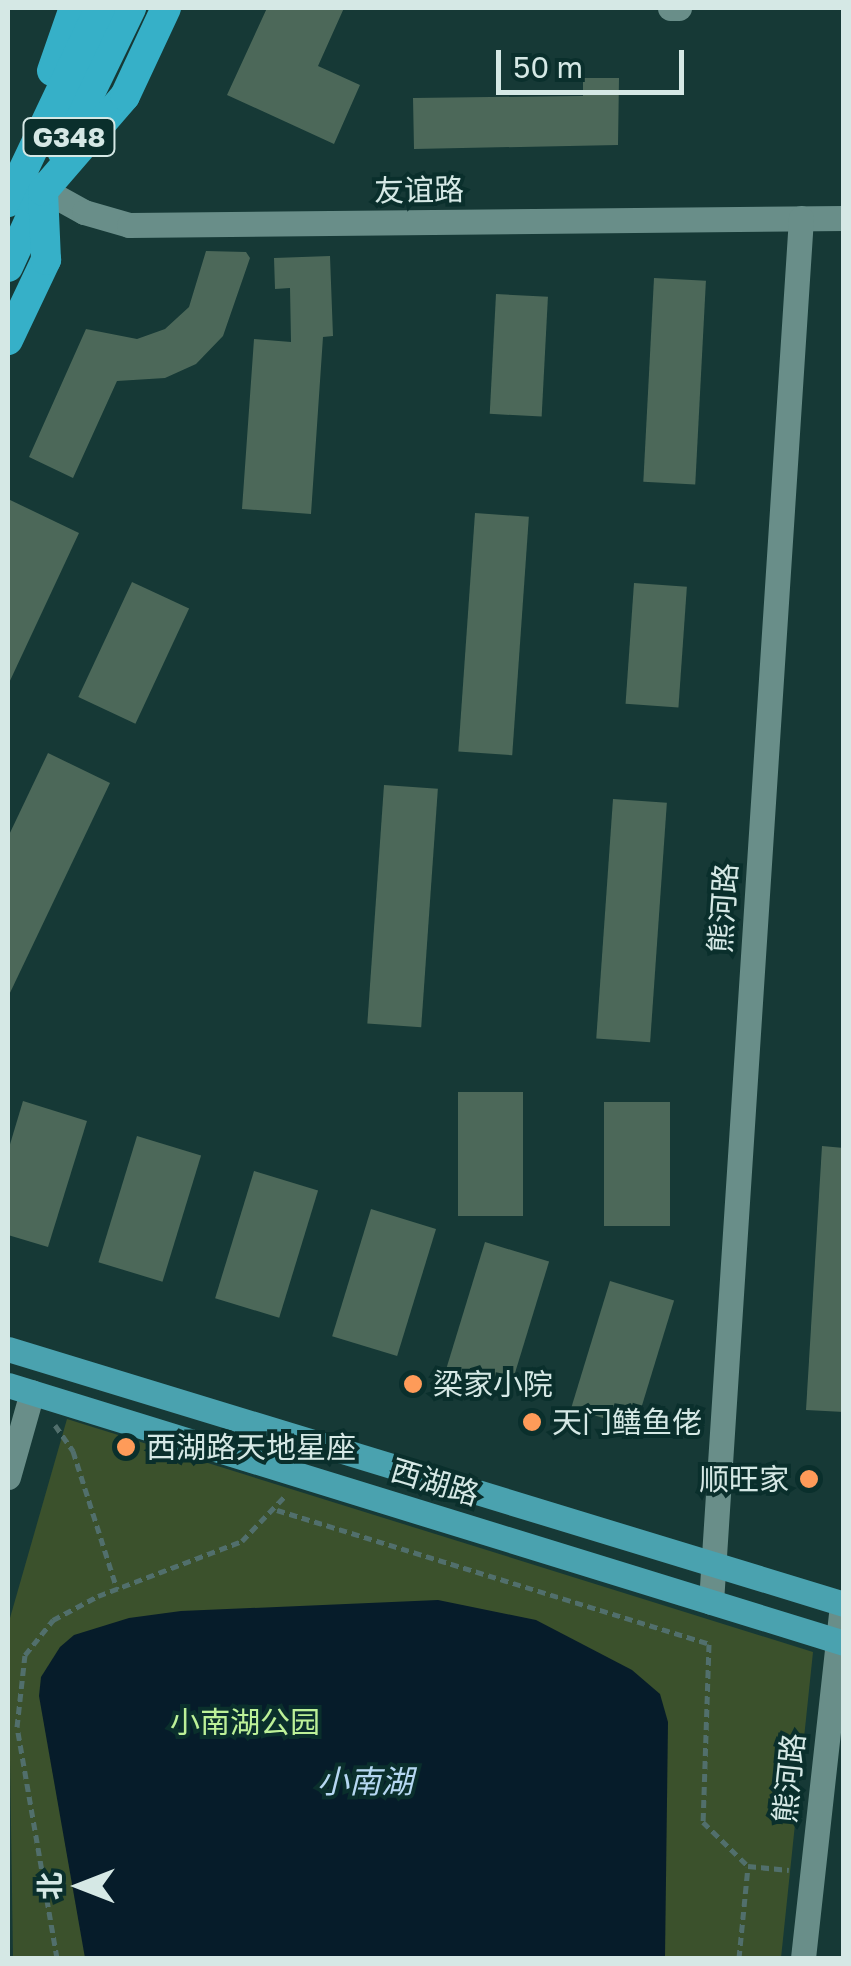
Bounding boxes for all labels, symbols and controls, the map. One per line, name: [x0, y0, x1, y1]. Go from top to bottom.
scale bar: [501, 30, 688, 92]
text: 50 m: [513, 49, 583, 85]
road number: G348: [22, 114, 116, 160]
street label: 友谊路: [374, 171, 464, 209]
street label: 熊河路: [702, 862, 744, 954]
place label: 梁家小院: [433, 1366, 553, 1402]
marker: 梁家小院: [402, 1373, 424, 1395]
place label: 天门鳝鱼佬: [552, 1404, 702, 1440]
marker: 天门鳝鱼佬: [521, 1411, 543, 1433]
place label: 西湖路天地星座: [146, 1429, 356, 1465]
marker: 西湖路天地星座: [115, 1436, 137, 1458]
street label: 西湖路: [387, 1452, 483, 1512]
place label: 顺旺家: [699, 1461, 789, 1497]
marker: 顺旺家: [798, 1468, 820, 1490]
park label: 小南湖公园: [170, 1704, 320, 1740]
street label: 熊河路: [766, 1731, 812, 1825]
water label: 小南湖: [317, 1762, 413, 1800]
north arrow: [30, 1836, 130, 1936]
text: 北: [33, 1872, 66, 1900]

